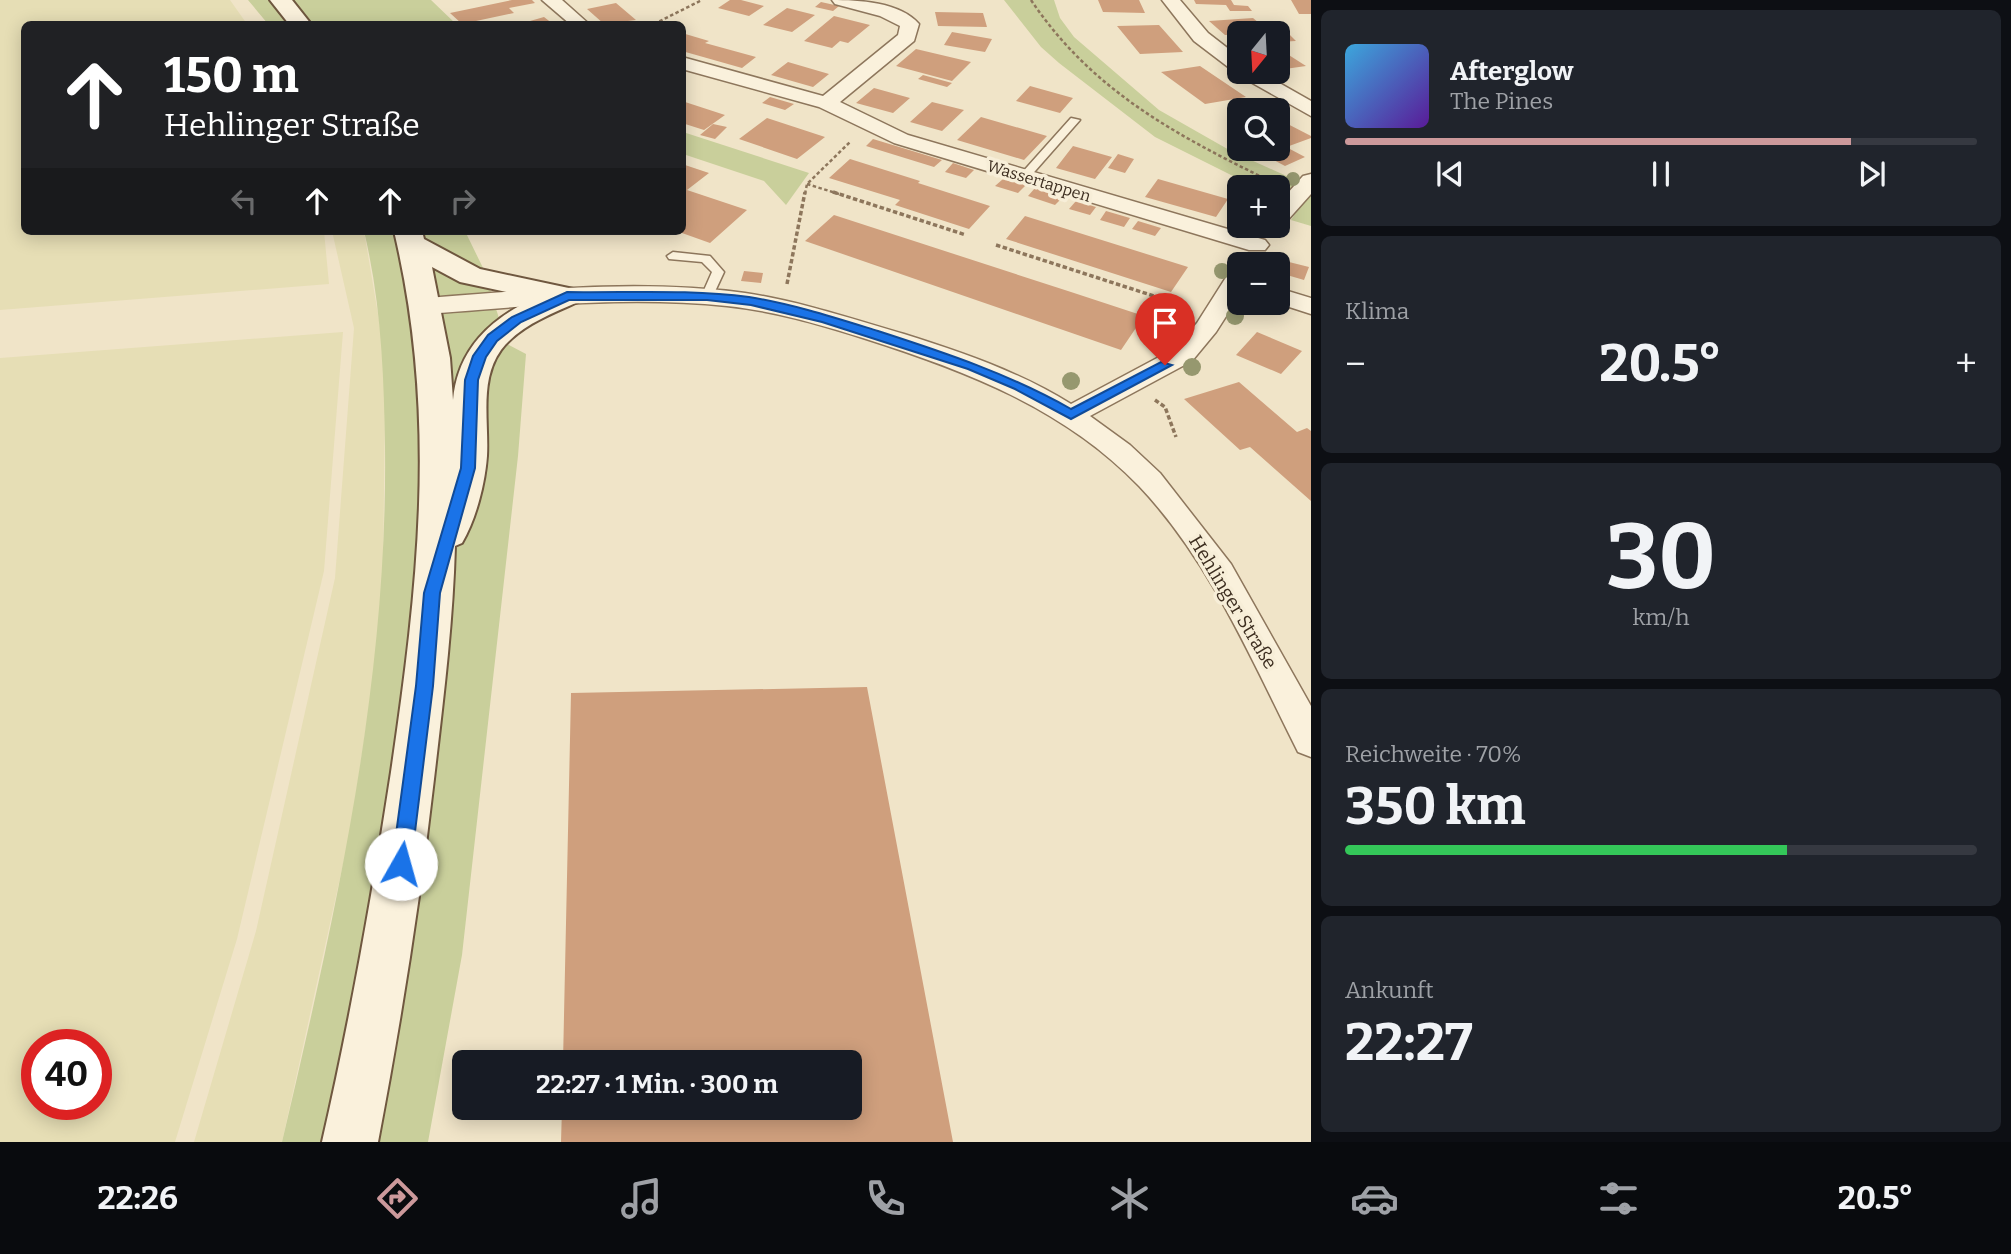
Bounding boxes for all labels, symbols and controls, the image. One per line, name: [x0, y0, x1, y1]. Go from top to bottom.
north arrow: [1227, 21, 1290, 84]
map controls: [1227, 21, 1290, 315]
text: 150 m: [164, 46, 299, 105]
icon: ahead: [49, 49, 140, 140]
text: Afterglow: [1450, 56, 1573, 87]
text: The Pines: [1450, 87, 1553, 115]
button: search: [1227, 98, 1290, 161]
text: Hehlinger Straße: [164, 106, 420, 144]
icon: previous: [1431, 155, 1469, 193]
icon: pause: [1642, 155, 1680, 193]
icon: next: [1853, 155, 1891, 193]
street label: Wassertappen: [985, 156, 1093, 206]
button: +: [1227, 175, 1290, 238]
icon: left: [225, 182, 263, 220]
icon: ahead: [298, 182, 336, 220]
icon: ahead: [371, 182, 409, 220]
icon: right: [444, 182, 482, 220]
button: −: [1227, 252, 1290, 315]
pin: [1135, 293, 1195, 365]
text: Klima: [1345, 297, 1409, 325]
icon: arrive: [1146, 304, 1184, 342]
text: 20.5°: [1599, 332, 1722, 395]
text: −: [1345, 341, 1366, 387]
text: +: [1955, 341, 1977, 387]
text: 30: [1606, 503, 1716, 612]
street label: Hehlinger Straße: [1184, 531, 1282, 673]
text: km/h: [1633, 603, 1689, 631]
text: Reichweite · 70%: [1345, 740, 1522, 768]
text: 350 km: [1345, 775, 1526, 838]
position arrow: [364, 827, 438, 901]
text: Ankunft: [1345, 976, 1434, 1004]
text: 22:27: [1345, 1011, 1473, 1074]
speed limit sign: 40: [21, 1029, 112, 1120]
text: 22:27 · 1 Min. · 300 m: [536, 1069, 778, 1100]
icon: directions: [373, 1174, 422, 1223]
icon: music: [617, 1174, 666, 1223]
icon: phone: [861, 1174, 910, 1223]
icon: climate: [1105, 1174, 1154, 1223]
icon: car: [1350, 1174, 1399, 1223]
icon: filters: [1594, 1174, 1643, 1223]
text: 22:26: [98, 1179, 178, 1217]
text: 20.5°: [1838, 1179, 1913, 1217]

